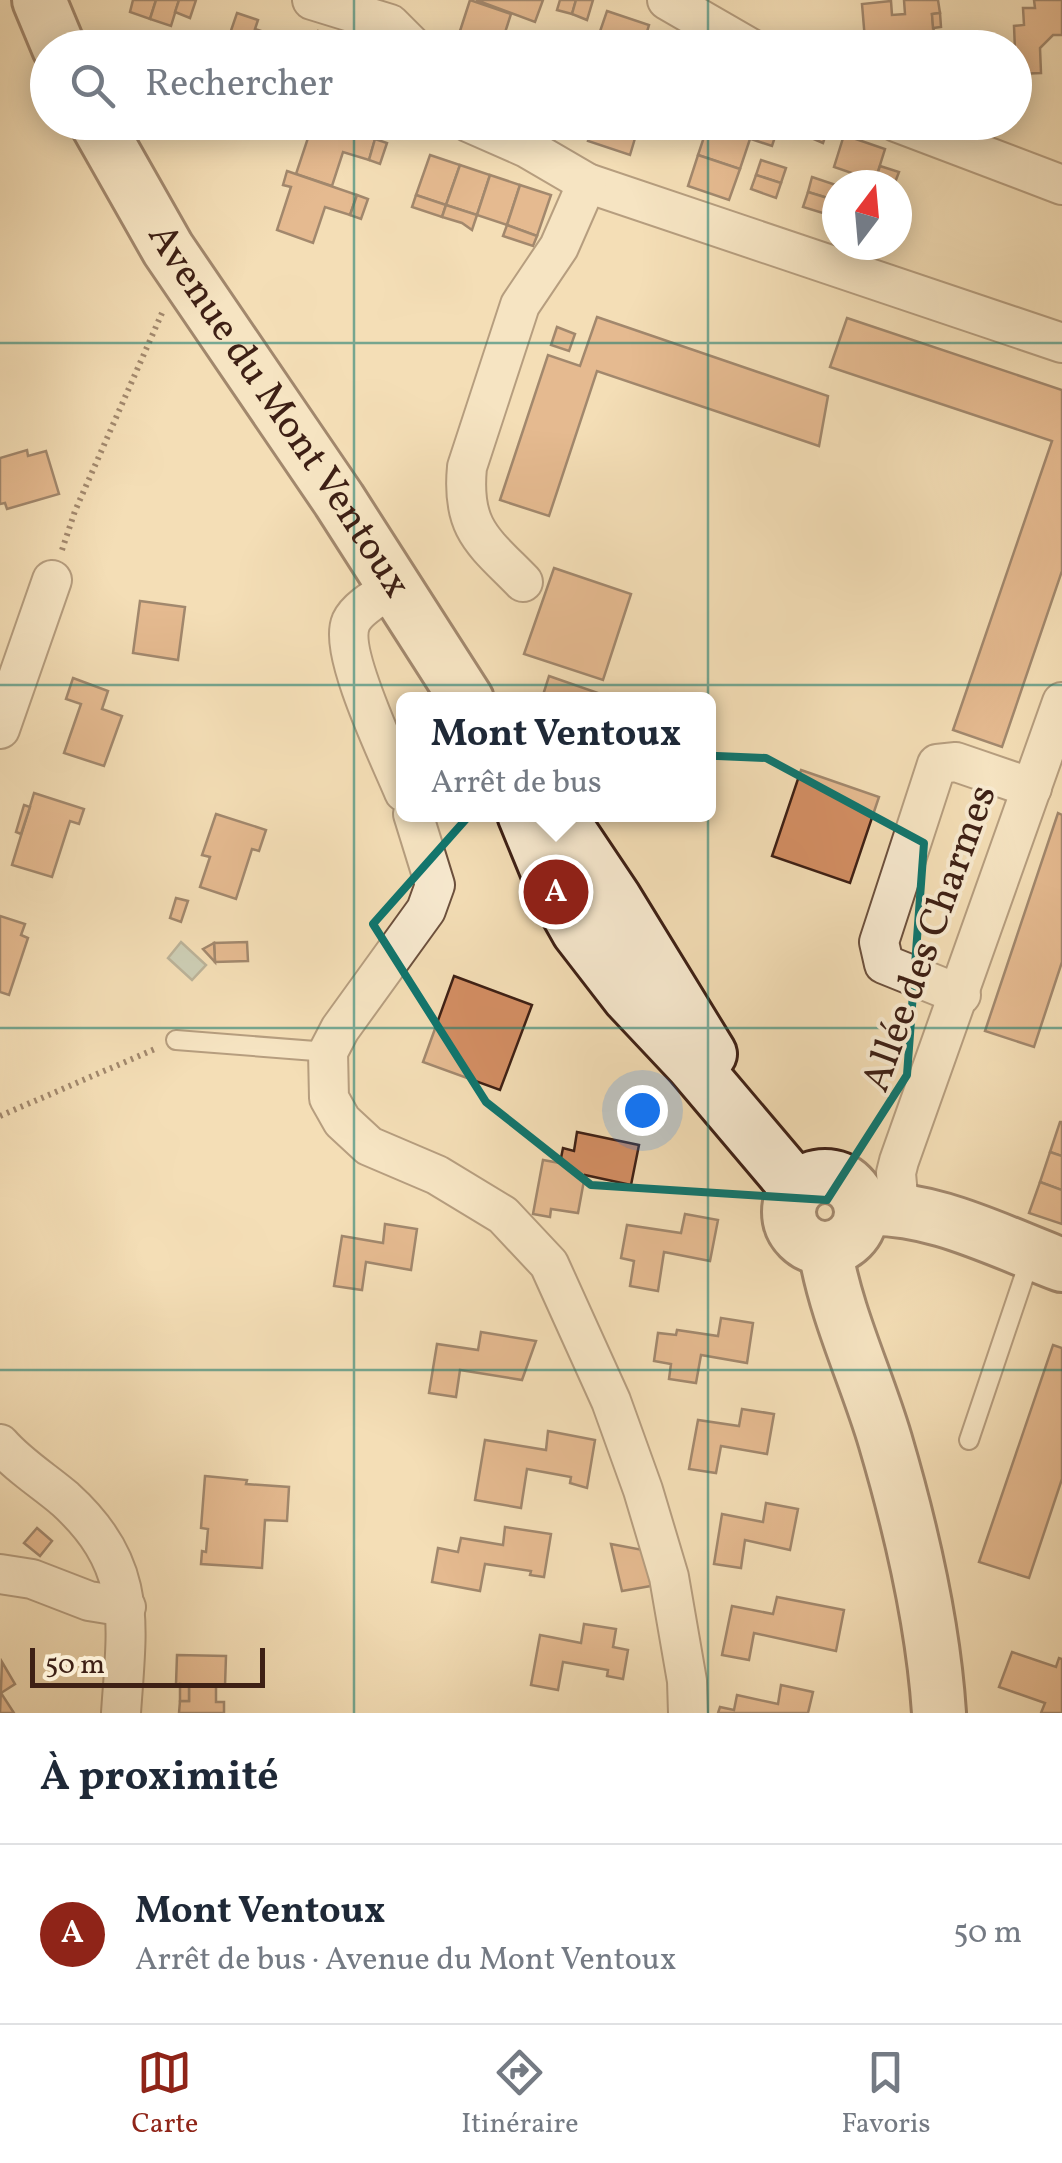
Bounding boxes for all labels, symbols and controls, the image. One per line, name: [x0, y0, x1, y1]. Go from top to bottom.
search box: [30, 30, 1032, 140]
icon: search: [65, 58, 120, 113]
text: Rechercher: [145, 59, 333, 112]
north arrow: [822, 170, 912, 260]
street label: Avenue du Mont Ventoux: [132, 215, 423, 609]
popup: [396, 692, 716, 822]
text: Mont Ventoux: [431, 709, 681, 762]
text: Arrêt de bus: [431, 762, 602, 806]
street label: Allée des Charmes: [849, 778, 1013, 1100]
pin: A: [524, 854, 588, 930]
your location: [617, 1085, 668, 1136]
scale bar: [30, 1643, 265, 1688]
text: 50 m: [45, 1646, 105, 1685]
text: À proximité: [40, 1749, 279, 1808]
text: Mont Ventoux: [135, 1886, 385, 1939]
text: A: [61, 1912, 84, 1956]
text: 50 m: [953, 1912, 1022, 1956]
text: Arrêt de bus · Avenue du Mont Ventoux: [135, 1939, 676, 1983]
tab: Carte: [131, 2045, 198, 2144]
tab: Itinéraire: [461, 2045, 579, 2144]
tab: Favoris: [842, 2045, 930, 2144]

